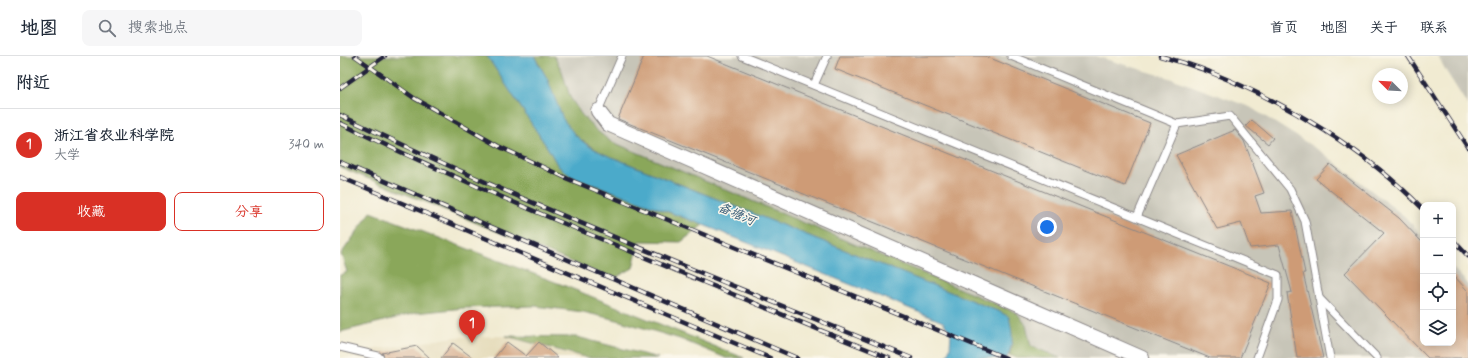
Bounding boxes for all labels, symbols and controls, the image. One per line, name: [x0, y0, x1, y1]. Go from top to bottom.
search box: [82, 10, 362, 46]
text: 地图: [20, 16, 58, 41]
icon: search: [96, 17, 118, 39]
text: 搜索地点: [128, 18, 188, 38]
text: 首页: [1270, 19, 1298, 37]
text: 地图: [1320, 19, 1348, 37]
text: 关于: [1370, 19, 1398, 37]
text: 联系: [1420, 19, 1448, 37]
north arrow: [1372, 68, 1408, 104]
text: 附近: [16, 72, 50, 94]
text: 浙江省农业科学院: [54, 126, 174, 146]
text: 1: [26, 136, 32, 153]
text: 340 m: [289, 136, 324, 153]
text: 大学: [54, 147, 80, 164]
button: 收藏: [16, 192, 166, 231]
button: 分享: [174, 192, 324, 231]
water label: 备塘河: [715, 199, 760, 231]
map controls: [1420, 202, 1456, 346]
button: +: [1420, 202, 1456, 238]
your location: [1037, 217, 1057, 237]
button: −: [1420, 238, 1456, 274]
button: locate: [1420, 274, 1456, 310]
pin: 1: [459, 310, 485, 343]
button: layers: [1420, 310, 1456, 346]

